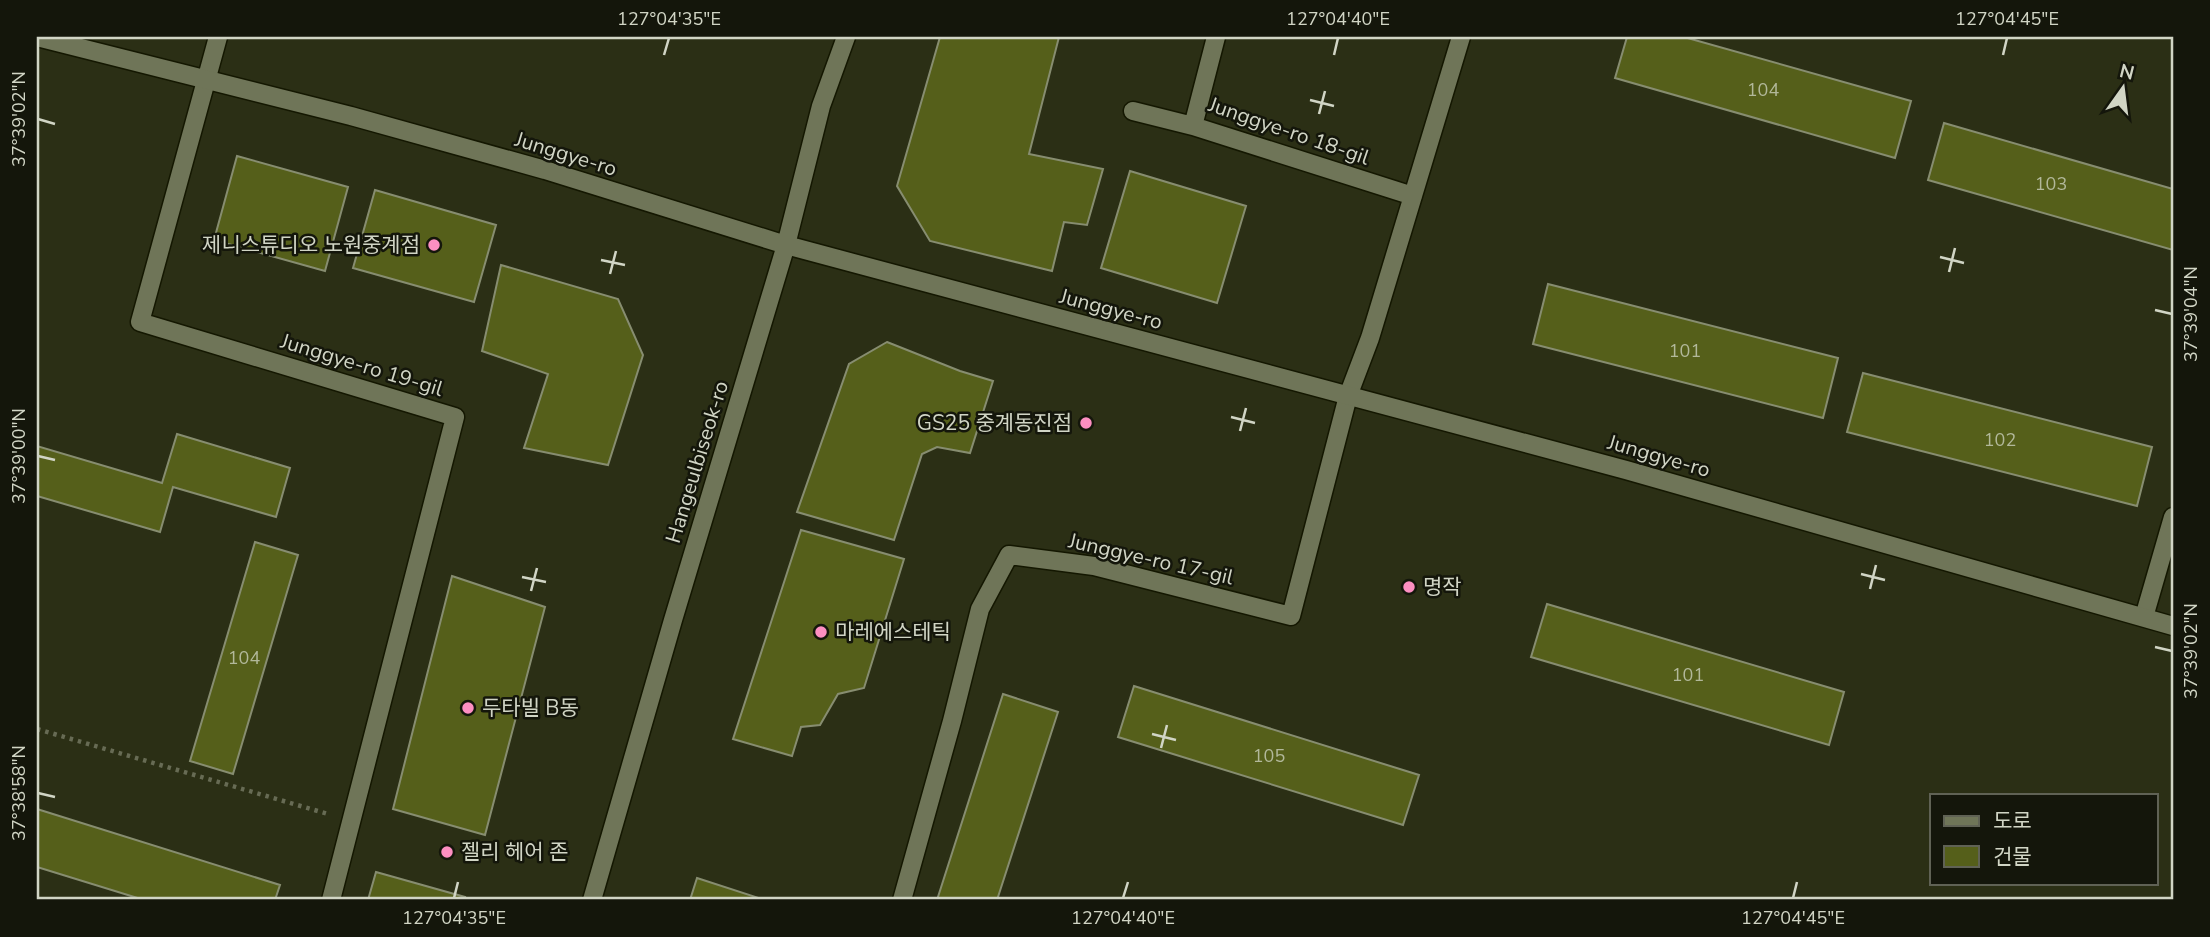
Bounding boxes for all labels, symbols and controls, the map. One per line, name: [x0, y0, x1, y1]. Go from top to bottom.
text: 127°04'35"E: [617, 7, 721, 31]
text: 127°04'40"E: [1286, 7, 1390, 31]
text: 127°04'45"E: [1955, 7, 2059, 31]
north arrow: [2088, 52, 2158, 122]
text: N: [2117, 58, 2137, 87]
text: 37°39'02"N: [7, 71, 31, 167]
house number: 104: [1747, 78, 1779, 102]
street label: Junggye-ro 18-gil: [1204, 90, 1374, 172]
street label: Junggye-ro: [511, 125, 620, 183]
house number: 103: [2035, 172, 2067, 196]
place label: 제니스튜디오 노원중계점: [202, 231, 420, 259]
marker: 제니스튜디오 노원중계점: [426, 237, 442, 253]
text: 37°39'04"N: [2179, 266, 2203, 362]
street label: Junggye-ro: [1056, 282, 1165, 336]
street label: Junggye-ro 19-gil: [276, 327, 447, 403]
house number: 101: [1669, 339, 1701, 363]
street label: Hangeulbiseok-ro: [659, 377, 735, 547]
text: 37°39'00"N: [7, 408, 31, 504]
place label: GS25 중계동진점: [917, 409, 1072, 437]
marker: GS25 중계동진점: [1078, 415, 1094, 431]
street label: Junggye-ro: [1604, 428, 1713, 484]
house number: 102: [1984, 428, 2016, 452]
street label: Junggye-ro 17-gil: [1065, 526, 1237, 592]
place label: 명작: [1423, 573, 1462, 601]
marker: 명작: [1401, 579, 1417, 595]
text: 37°39'02"N: [2179, 603, 2203, 699]
place label: 마레에스테틱: [835, 618, 951, 646]
marker: 마레에스테틱: [813, 624, 829, 640]
house number: 104: [228, 646, 260, 670]
house number: 101: [1672, 663, 1704, 687]
place label: 두타빌 B동: [482, 694, 579, 722]
marker: 두타빌 B동: [460, 700, 476, 716]
house number: 105: [1253, 744, 1285, 768]
text: 37°38'58"N: [7, 745, 31, 841]
legend: [1930, 794, 2158, 884]
text: 도로: [1993, 807, 2032, 835]
place label: 젤리 헤어 존: [461, 838, 568, 866]
text: 건물: [1993, 843, 2032, 871]
marker: 젤리 헤어 존: [439, 844, 455, 860]
text: 127°04'35"E: [402, 906, 506, 930]
text: 127°04'40"E: [1071, 906, 1175, 930]
text: 127°04'45"E: [1741, 906, 1845, 930]

